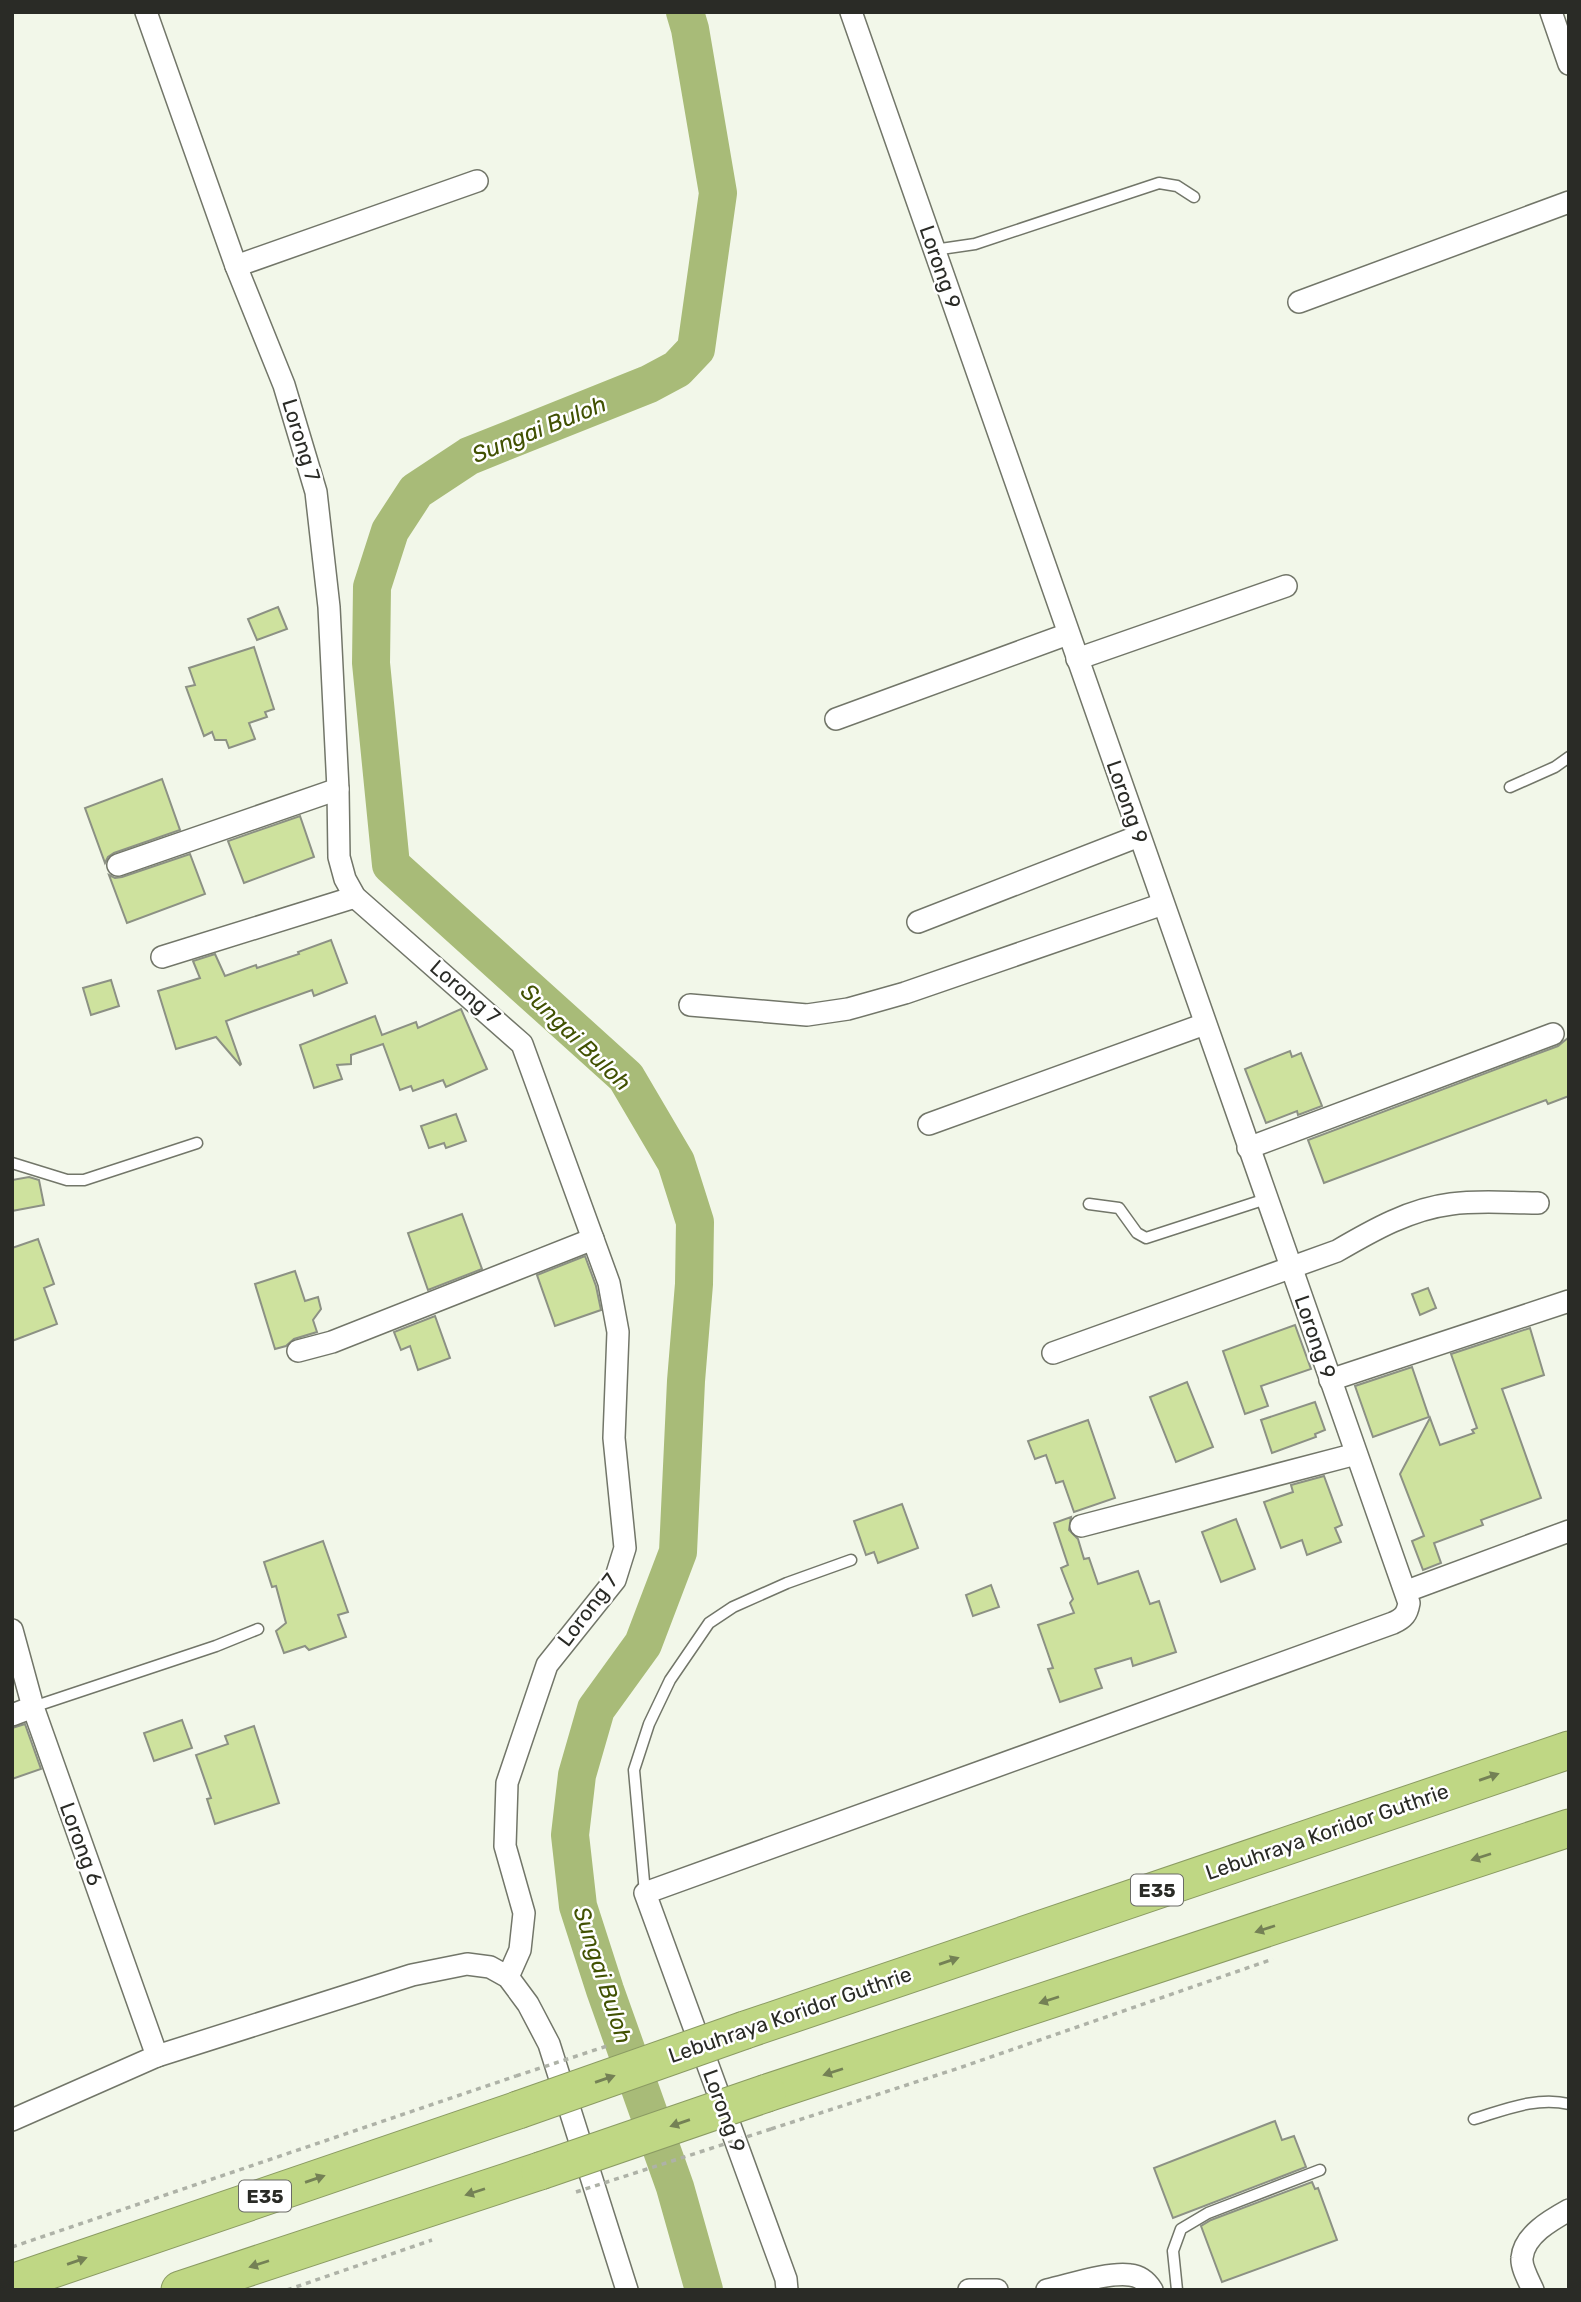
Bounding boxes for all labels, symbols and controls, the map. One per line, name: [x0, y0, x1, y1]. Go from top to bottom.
street label: Lorong 9: [915, 222, 966, 312]
water label: Sungai Buloh: [468, 389, 610, 469]
street label: Lorong 7: [277, 396, 326, 484]
street label: Lorong 9: [1102, 757, 1153, 847]
street label: Lorong 7: [425, 954, 506, 1029]
water label: Sungai Buloh: [515, 977, 637, 1097]
street label: Lorong 9: [1290, 1292, 1341, 1382]
street label: Lorong 7: [552, 1568, 623, 1651]
one-way arrow: [1479, 1771, 1500, 1782]
street label: Lebuhraya Koridor Guthrie: [1202, 1778, 1452, 1885]
street label: Lorong 6: [55, 1799, 108, 1889]
one-way arrow: [1470, 1852, 1491, 1863]
road number: E35: [1131, 1874, 1183, 1906]
water label: Sungai Buloh: [568, 1903, 638, 2047]
one-way arrow: [1254, 1924, 1275, 1934]
one-way arrow: [939, 1955, 960, 1966]
street label: Lebuhraya Koridor Guthrie: [665, 1961, 915, 2068]
one-way arrow: [1038, 1995, 1059, 2006]
street label: Lorong 9: [698, 2066, 751, 2156]
one-way arrow: [822, 2067, 843, 2077]
one-way arrow: [595, 2073, 616, 2084]
one-way arrow: [669, 2118, 690, 2129]
one-way arrow: [305, 2173, 326, 2184]
road number: E35: [239, 2180, 291, 2212]
one-way arrow: [465, 2187, 486, 2198]
one-way arrow: [66, 2255, 87, 2266]
one-way arrow: [249, 2259, 270, 2269]

